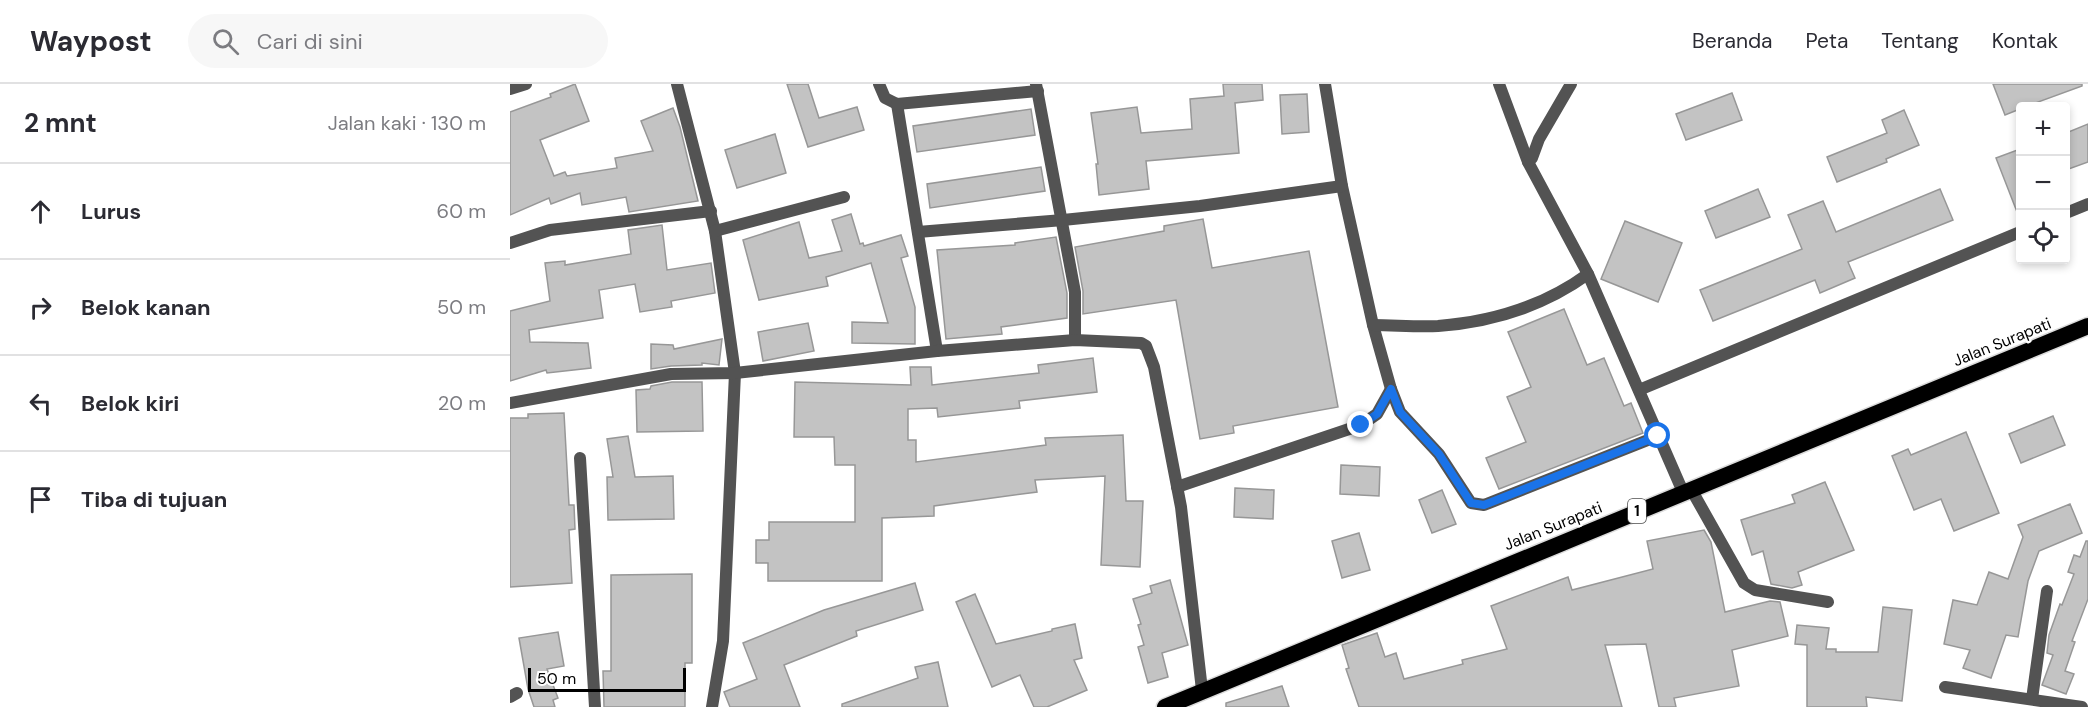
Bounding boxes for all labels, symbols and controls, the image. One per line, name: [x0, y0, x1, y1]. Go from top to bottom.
search box: [188, 14, 608, 68]
text: Waypost: [30, 23, 152, 60]
icon: search: [209, 25, 242, 58]
text: Cari di sini: [257, 27, 363, 56]
text: Beranda: [1692, 27, 1773, 55]
text: Peta: [1806, 27, 1848, 55]
text: Tentang: [1881, 27, 1959, 55]
text: Kontak: [1992, 27, 2058, 55]
map controls: [2016, 102, 2070, 264]
button: +: [2016, 102, 2070, 156]
text: 2 mnt: [24, 106, 97, 140]
text: Jalan kaki · 130 m: [328, 110, 486, 136]
button: −: [2016, 156, 2070, 210]
icon: ahead: [24, 195, 57, 228]
text: Lurus: [81, 197, 141, 226]
text: 60 m: [437, 198, 486, 224]
button: locate: [2016, 210, 2070, 264]
icon: right: [24, 291, 57, 324]
text: Belok kanan: [81, 293, 211, 322]
text: 50 m: [437, 294, 486, 320]
street label: Jalan Surapati: [1950, 313, 2054, 371]
icon: left: [24, 387, 57, 420]
text: Belok kiri: [81, 389, 179, 418]
text: 20 m: [438, 390, 486, 416]
route end: [1347, 411, 1373, 437]
route start: [1644, 422, 1670, 448]
icon: arrive: [24, 483, 57, 516]
text: Tiba di tujuan: [81, 485, 227, 514]
street label: Jalan Surapati: [1501, 497, 1605, 555]
road number: 1: [1628, 499, 1646, 523]
scale bar: [528, 665, 686, 692]
text: 50 m: [537, 668, 576, 689]

